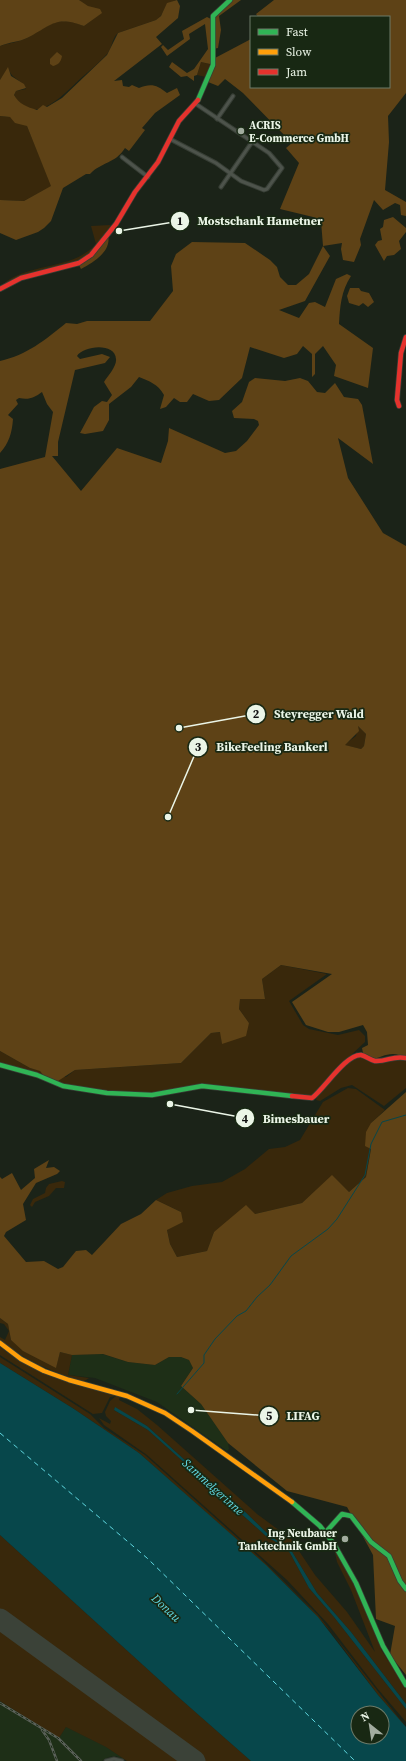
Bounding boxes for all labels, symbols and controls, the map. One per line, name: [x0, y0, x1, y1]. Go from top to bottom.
legend: [250, 16, 390, 88]
text: Fast: [286, 24, 308, 40]
text: Slow: [286, 44, 312, 60]
text: Jam: [285, 64, 307, 80]
place label: ACRIS E-Commerce GmbH: [249, 118, 350, 146]
marker: ACRIS E-Commerce GmbH: [236, 126, 246, 136]
callout: Mostschank Hametner: [170, 209, 331, 233]
text: 1: [177, 213, 183, 229]
text: Mostschank Hametner: [197, 213, 323, 229]
callout: Steyregger Wald: [246, 702, 372, 726]
text: 2: [253, 706, 260, 722]
text: Steyregger Wald: [274, 706, 364, 722]
callout: BikeFeeling Bankerl: [188, 735, 335, 759]
text: 3: [195, 739, 202, 755]
text: BikeFeeling Bankerl: [216, 739, 328, 755]
callout: Bimesbauer: [235, 1106, 338, 1130]
text: 4: [242, 1111, 249, 1127]
text: Bimesbauer: [263, 1111, 330, 1127]
callout: LIFAG: [259, 1404, 328, 1428]
text: 5: [266, 1408, 273, 1424]
text: LIFAG: [286, 1408, 320, 1424]
water label: Sammelgerinne: [179, 1455, 247, 1519]
place label: Ing Neubauer Tanktechnik GmbH: [238, 1526, 338, 1554]
marker: Ing Neubauer Tanktechnik GmbH: [340, 1534, 350, 1544]
water label: Donau: [147, 1590, 184, 1626]
north arrow: [350, 1705, 390, 1745]
text: N: [358, 1708, 372, 1725]

